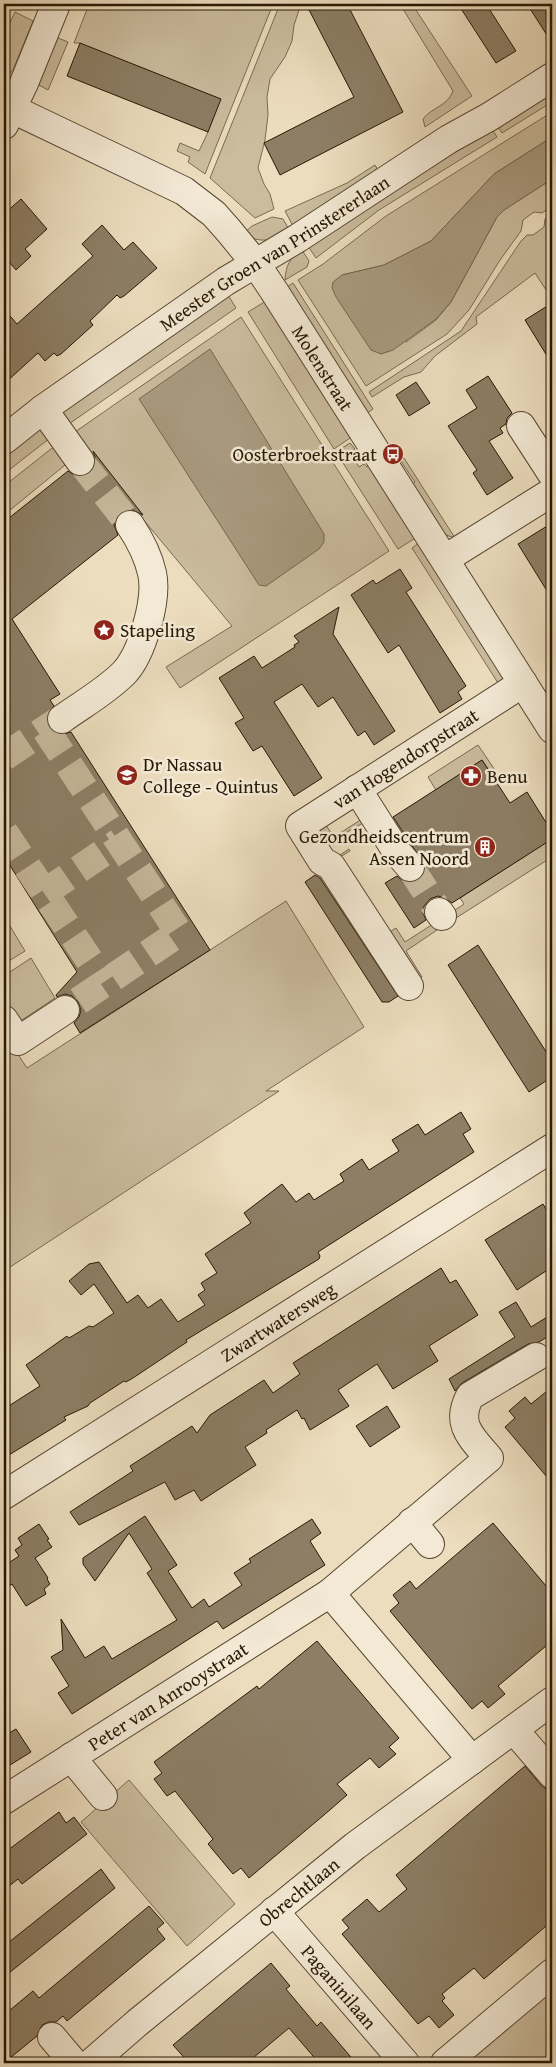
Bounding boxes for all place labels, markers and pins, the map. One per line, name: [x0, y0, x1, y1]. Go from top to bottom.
place label: Oosterbroekstraat: [233, 440, 377, 468]
bus stop icon: Oosterbroekstraat: [381, 442, 405, 466]
place label: Stapeling: [120, 616, 195, 644]
place icon: Stapeling: [92, 618, 116, 642]
place label: Dr Nassau College - Quintus: [143, 750, 278, 800]
place label: Benu: [487, 762, 528, 790]
school or university icon: Dr Nassau College - Quintus: [115, 763, 139, 787]
pharmacy icon: Benu: [459, 764, 483, 788]
place label: Gezondheidscentrum Assen Noord: [299, 822, 470, 872]
building icon: Gezondheidscentrum Assen Noord: [473, 835, 497, 859]

